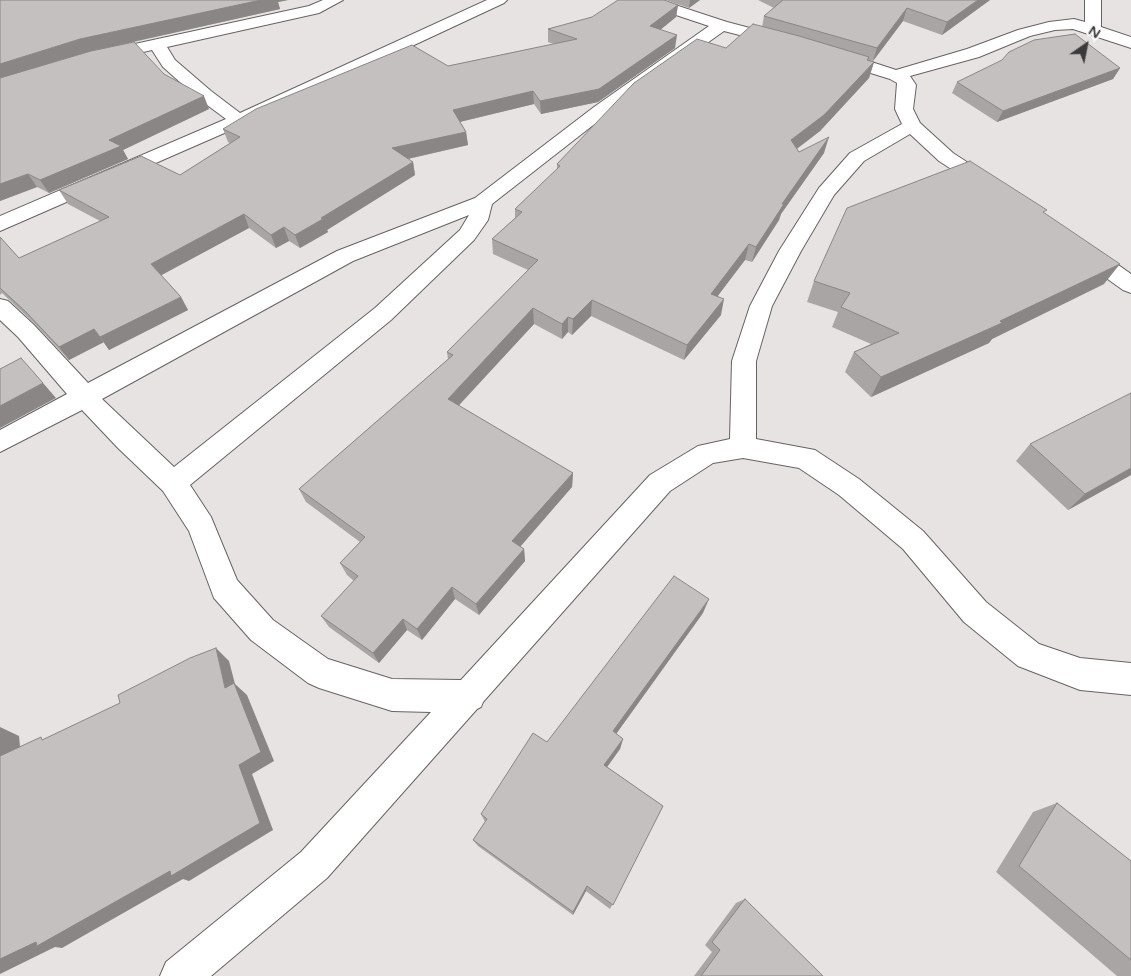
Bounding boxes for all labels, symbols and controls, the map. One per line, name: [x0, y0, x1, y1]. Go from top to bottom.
north arrow: [1061, 20, 1111, 70]
text: N: [1085, 22, 1104, 42]

